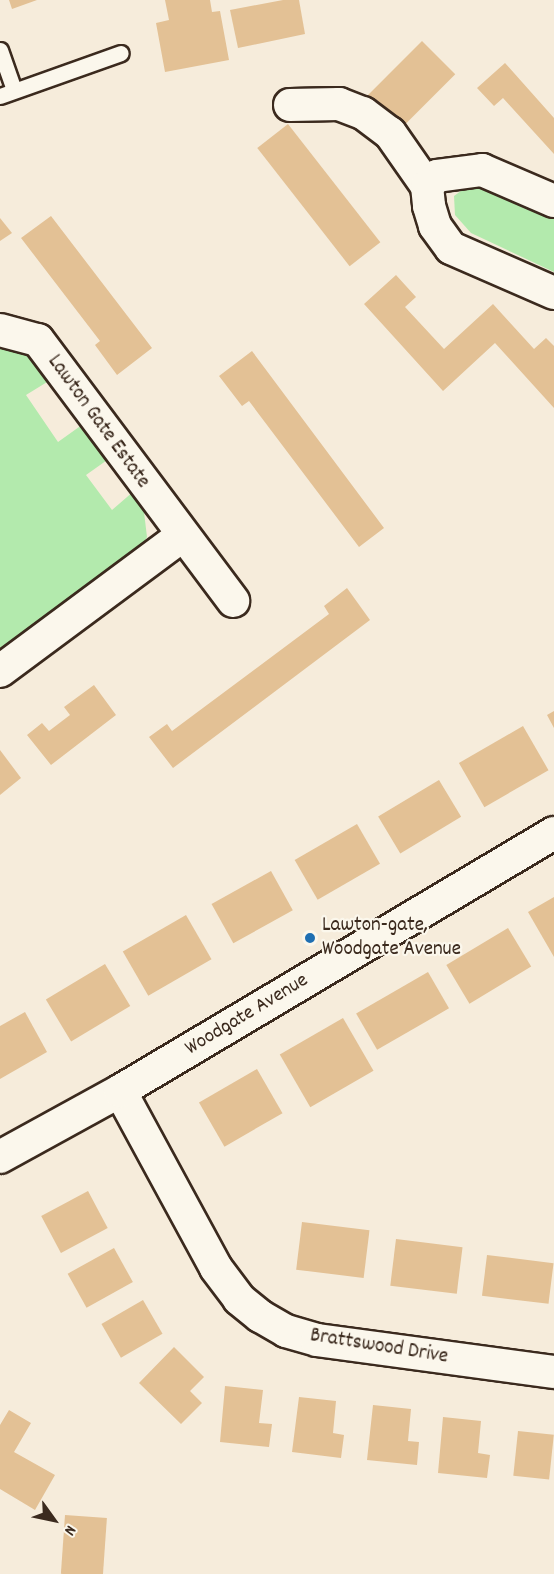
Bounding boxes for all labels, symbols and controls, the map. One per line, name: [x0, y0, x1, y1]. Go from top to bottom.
street label: Lawton Gate Estate: [41, 350, 155, 494]
place label: Lawton-gate, Woodgate Avenue: [322, 913, 461, 963]
marker: Lawton-gate, Woodgate Avenue: [303, 931, 317, 945]
street label: Woodgate Avenue: [181, 968, 313, 1062]
street label: Brattswood Drive: [308, 1324, 450, 1370]
north arrow: [24, 1490, 84, 1550]
text: N: [58, 1520, 81, 1540]

